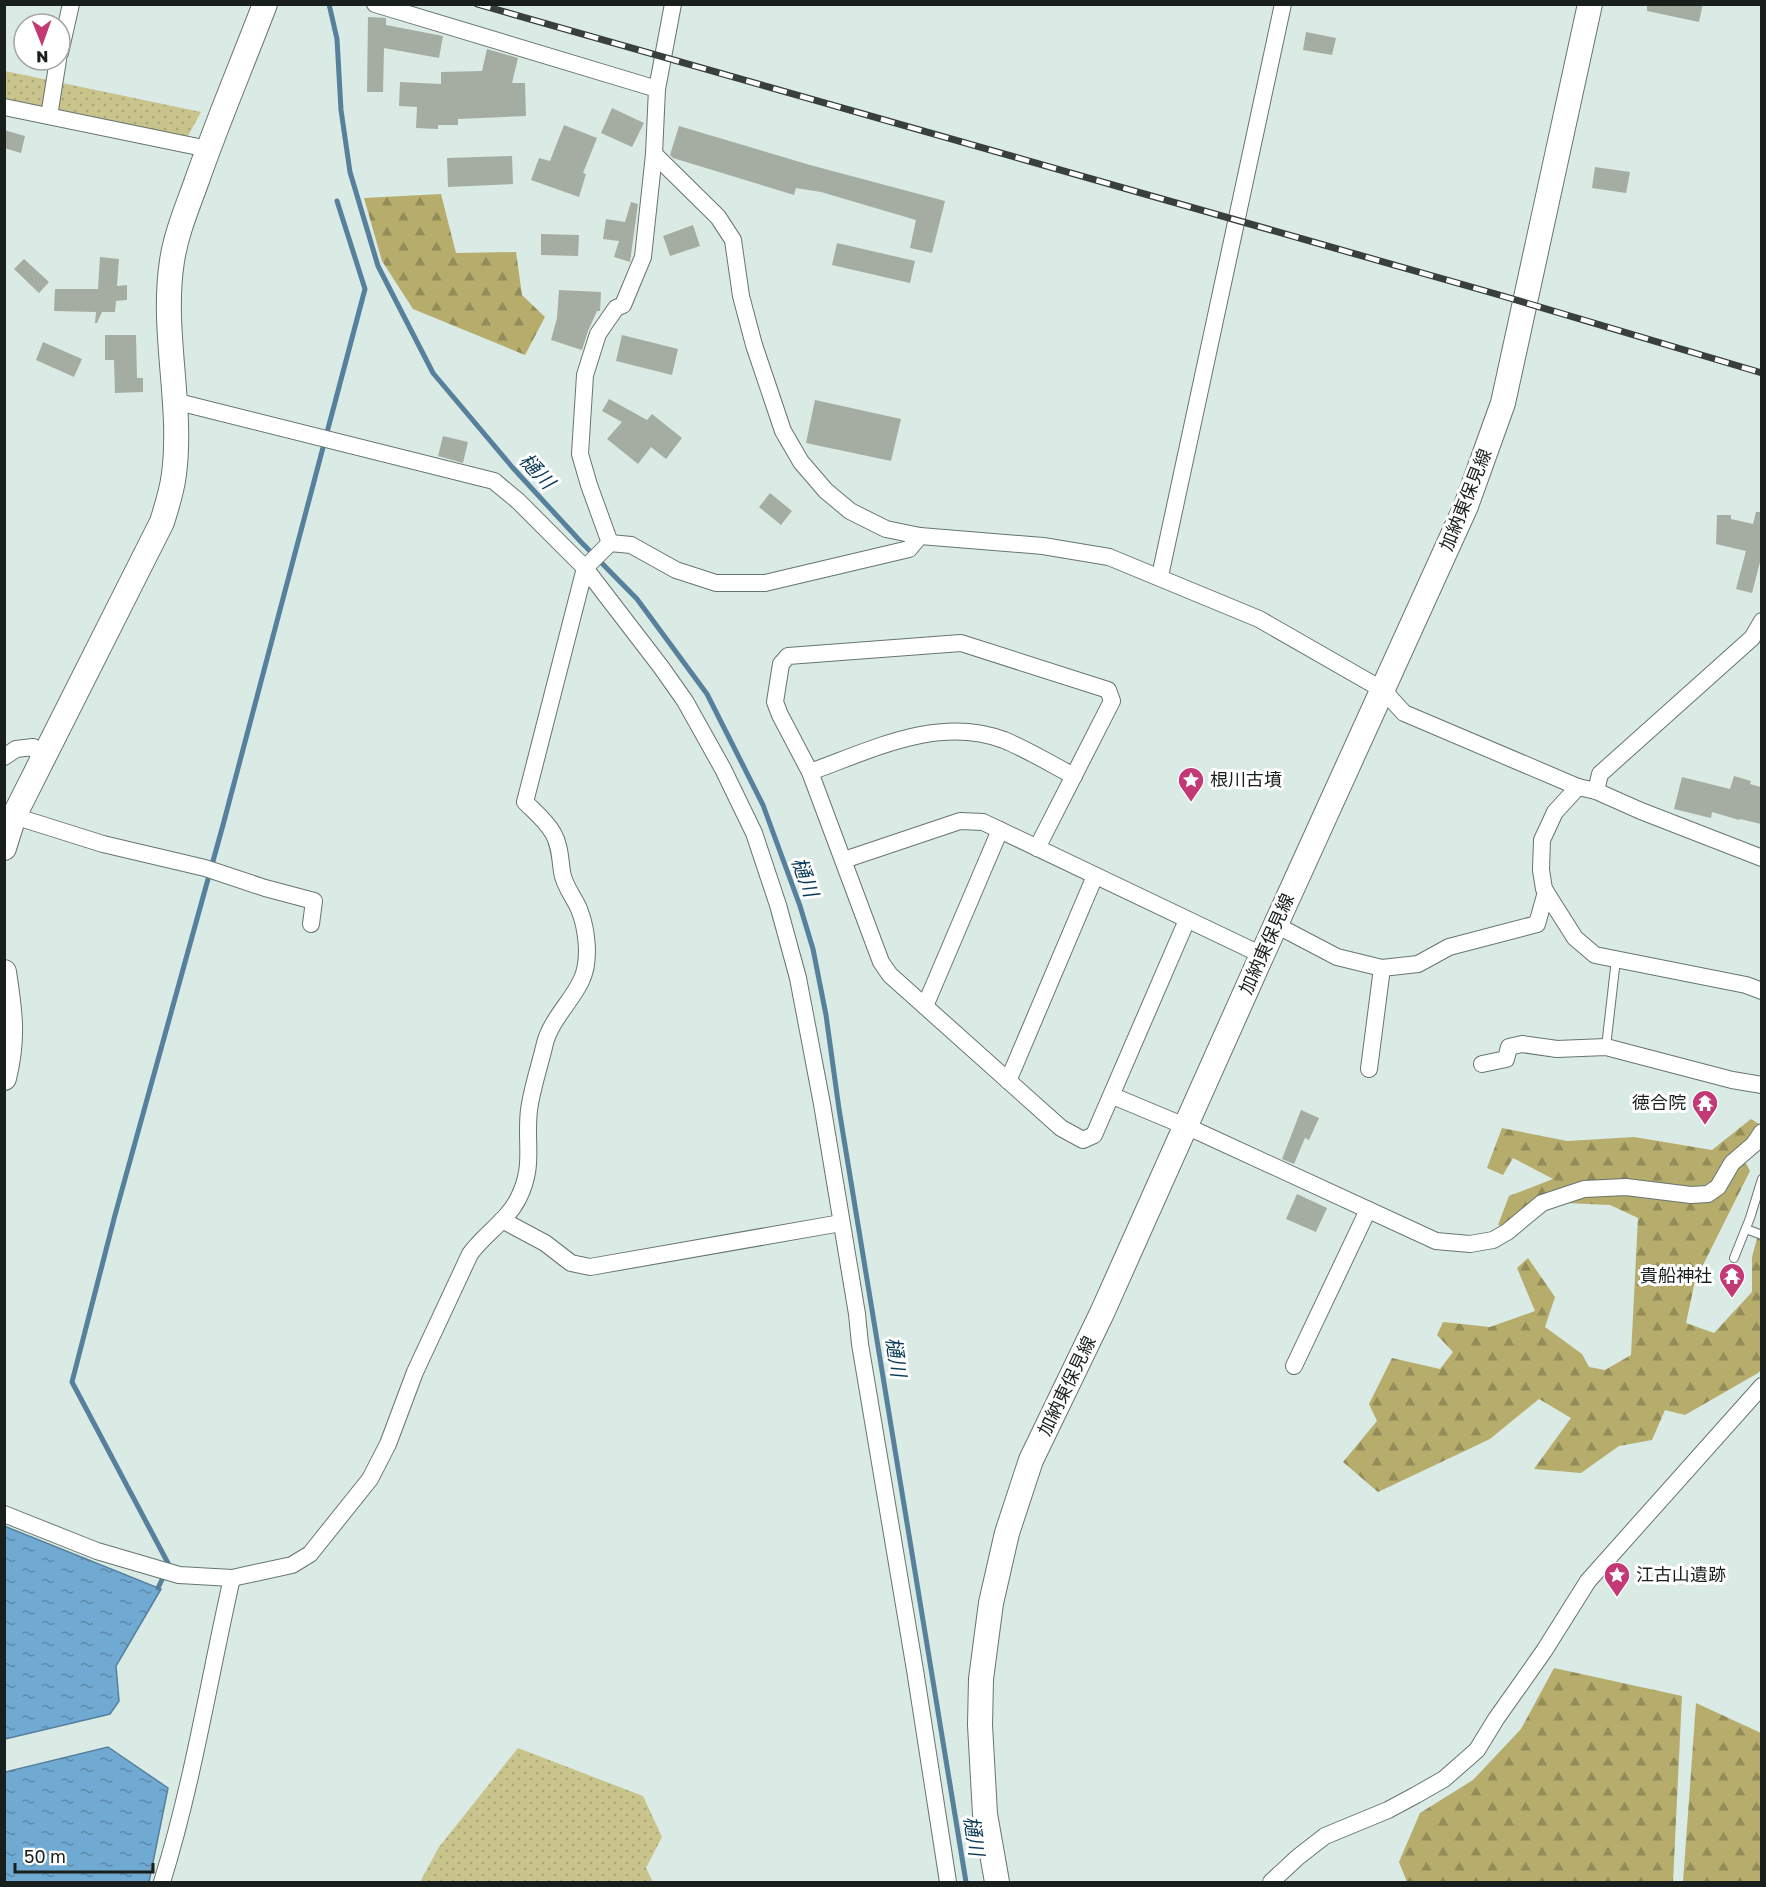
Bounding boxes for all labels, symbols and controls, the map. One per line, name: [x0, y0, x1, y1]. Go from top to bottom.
north arrow: [12, 12, 72, 72]
text: N: [36, 47, 49, 67]
street label: 加納東保見線: [1435, 445, 1496, 554]
water label: 樋川: [515, 448, 562, 495]
place icon: 根川古墳: [1176, 765, 1206, 803]
place label: 根川古墳: [1210, 768, 1282, 790]
water label: 樋川: [788, 854, 825, 901]
street label: 加納東保見線: [1234, 890, 1298, 997]
temple icon: 徳合院: [1690, 1088, 1720, 1126]
place label: 徳合院: [1632, 1091, 1686, 1113]
temple icon: 貴船神社: [1717, 1261, 1747, 1299]
place label: 貴船神社: [1640, 1264, 1712, 1286]
street label: 加納東保見線: [1033, 1332, 1100, 1439]
water label: 樋川: [882, 1335, 912, 1380]
place icon: 江古山遺跡: [1602, 1560, 1632, 1598]
place label: 江古山遺跡: [1636, 1563, 1726, 1585]
water label: 樋川: [960, 1814, 990, 1859]
scale bar: [15, 1836, 153, 1874]
text: 50 m: [24, 1845, 66, 1867]

